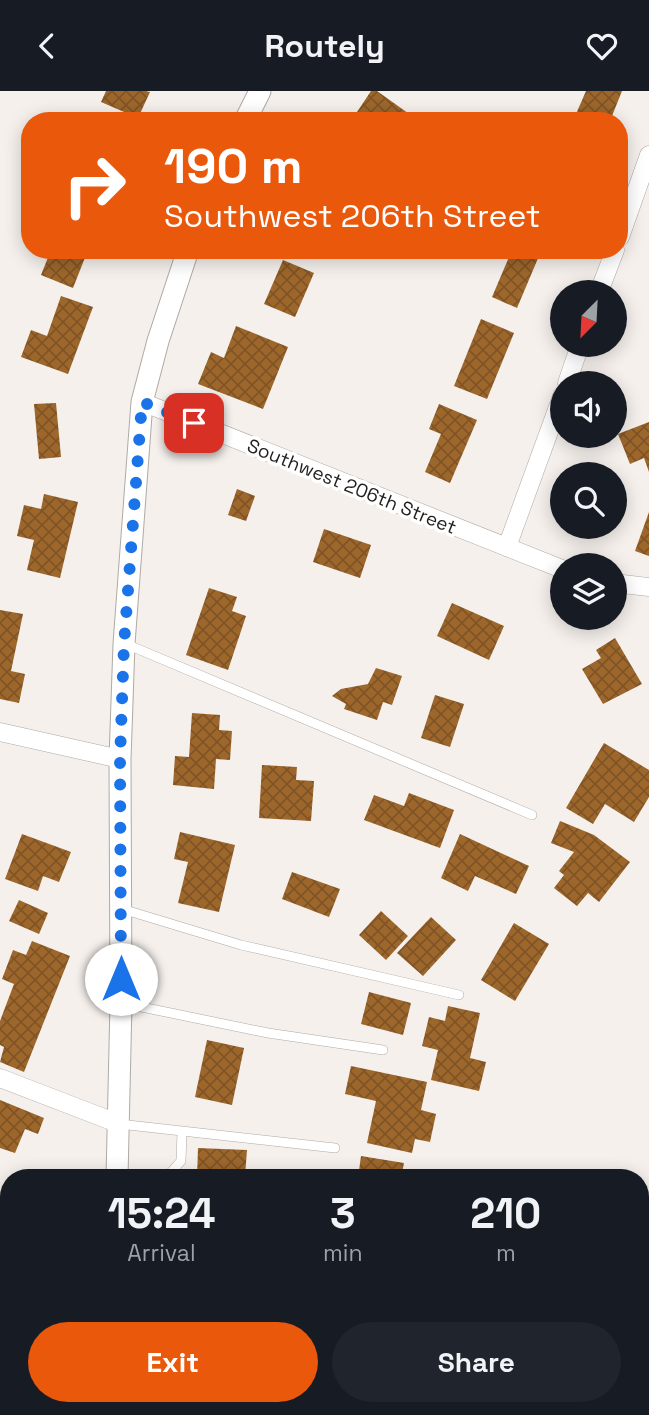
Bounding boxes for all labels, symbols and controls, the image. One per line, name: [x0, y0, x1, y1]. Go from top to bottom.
text: Routely: [264, 26, 385, 66]
icon: back: [28, 27, 66, 65]
icon: heart: [583, 27, 621, 65]
text: 190 m: [164, 135, 302, 197]
icon: right: [49, 140, 140, 231]
text: Southwest 206th Street: [164, 196, 541, 236]
north arrow: [550, 280, 626, 357]
map controls: [550, 280, 627, 630]
button: sound: [550, 371, 627, 448]
pin: [164, 393, 224, 453]
icon: arrive: [175, 404, 213, 442]
street label: Southwest 206th Street: [243, 433, 460, 540]
button: search: [550, 462, 627, 539]
button: layers: [550, 553, 627, 630]
position arrow: [84, 942, 158, 1016]
text: 15:24: [108, 1187, 215, 1240]
text: 3: [330, 1187, 356, 1240]
text: 210: [470, 1187, 541, 1240]
text: Arrival: [127, 1238, 196, 1268]
text: min: [323, 1238, 363, 1268]
text: m: [496, 1238, 516, 1268]
button: Exit: [28, 1322, 318, 1402]
button: Share: [332, 1322, 621, 1402]

